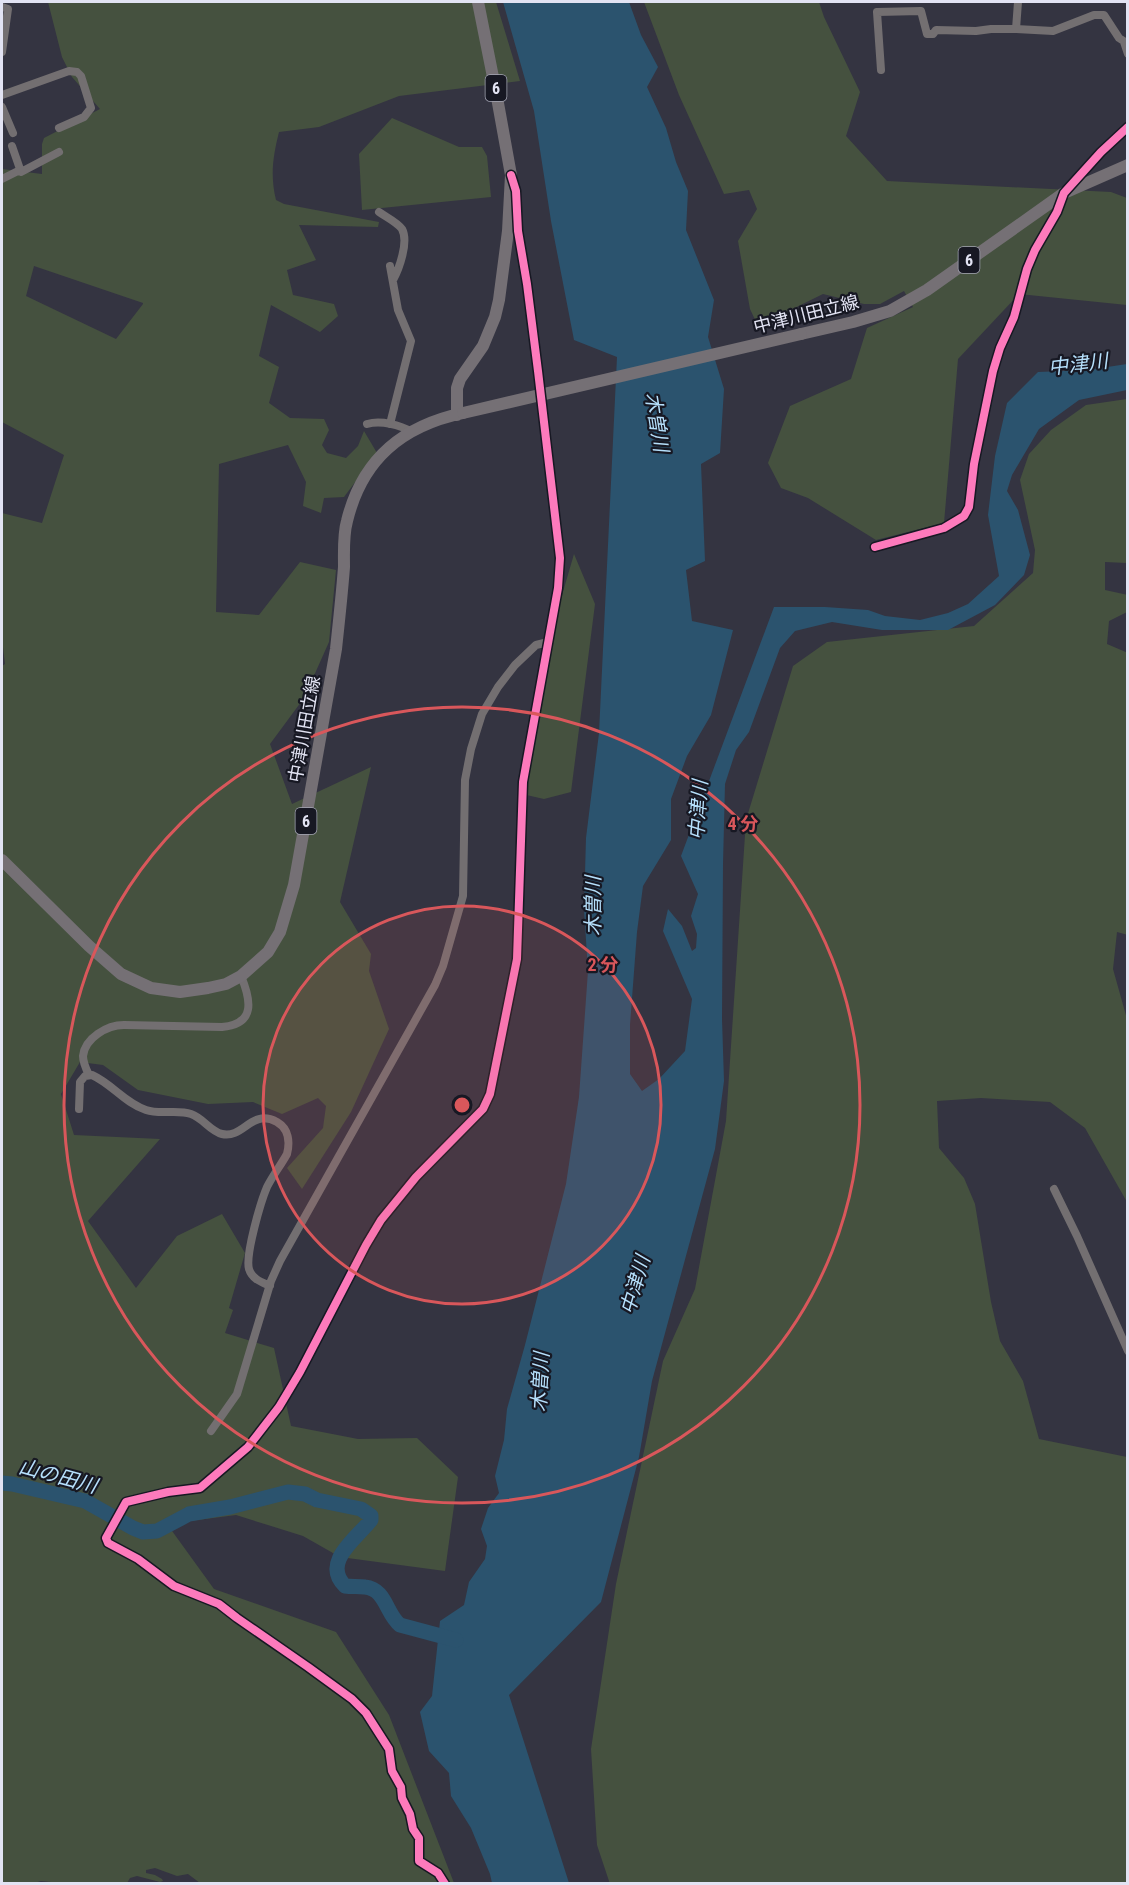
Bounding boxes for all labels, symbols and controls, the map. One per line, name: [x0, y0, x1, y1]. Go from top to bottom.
road number: 6: [486, 75, 506, 101]
road number: 6: [958, 247, 980, 273]
street label: 中津川田立線: [751, 291, 861, 337]
water label: 中津川: [1047, 348, 1111, 380]
water label: 木曽川: [640, 390, 674, 455]
street label: 中津川田立線: [284, 674, 324, 784]
water label: 中津川: [684, 777, 712, 841]
road number: 6: [296, 808, 316, 834]
text: 4 分: [727, 813, 759, 834]
water label: 木曽川: [581, 874, 605, 936]
text: 2 分: [587, 954, 619, 975]
centre of rings: [452, 1095, 472, 1115]
water label: 中津川: [615, 1251, 655, 1317]
water label: 木曽川: [526, 1349, 554, 1413]
water label: 山の田川: [16, 1454, 102, 1498]

